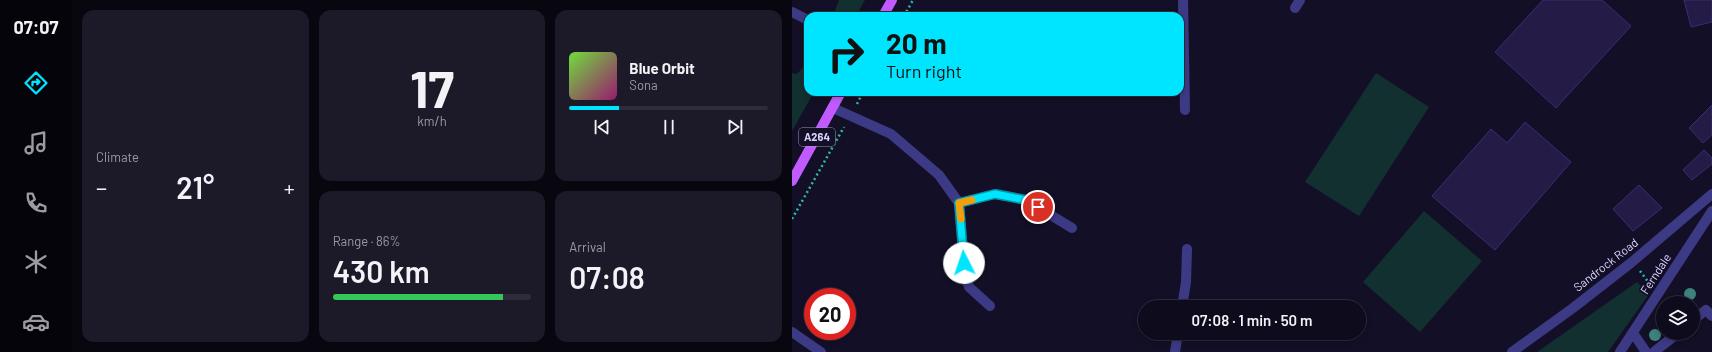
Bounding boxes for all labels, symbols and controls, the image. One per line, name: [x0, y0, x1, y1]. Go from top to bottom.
text: 07:07: [14, 16, 58, 38]
text: 20 m: [886, 26, 947, 60]
icon: right: [820, 28, 872, 80]
text: 17: [410, 56, 454, 118]
text: Blue Orbit: [629, 59, 695, 77]
text: Turn right: [886, 60, 962, 82]
icon: directions: [22, 69, 50, 97]
text: Sona: [629, 77, 658, 93]
text: km/h: [417, 113, 447, 129]
icon: previous: [591, 116, 613, 138]
icon: pause: [658, 116, 680, 138]
icon: next: [724, 116, 746, 138]
road number: A264: [799, 128, 835, 146]
icon: music: [22, 129, 50, 157]
text: Climate: [96, 149, 139, 165]
text: 21°: [176, 169, 214, 205]
text: −: [96, 174, 107, 200]
text: +: [284, 174, 295, 200]
icon: phone: [22, 189, 50, 217]
pin: [1021, 190, 1055, 224]
icon: arrive: [1027, 196, 1049, 218]
text: Range · 86%: [333, 233, 401, 249]
street label: Sandrock Road: [1570, 235, 1640, 294]
text: Arrival: [569, 239, 606, 255]
position arrow: [943, 242, 985, 284]
icon: climate: [22, 248, 50, 276]
street label: Ferndale: [1637, 251, 1673, 296]
text: 430 km: [333, 253, 430, 289]
text: 07:08: [569, 259, 645, 295]
speed limit sign: 20: [804, 288, 856, 340]
map controls: [1656, 296, 1700, 340]
button: layers: [1656, 296, 1700, 340]
icon: car: [22, 308, 50, 336]
text: 07:08 · 1 min · 50 m: [1191, 311, 1313, 329]

